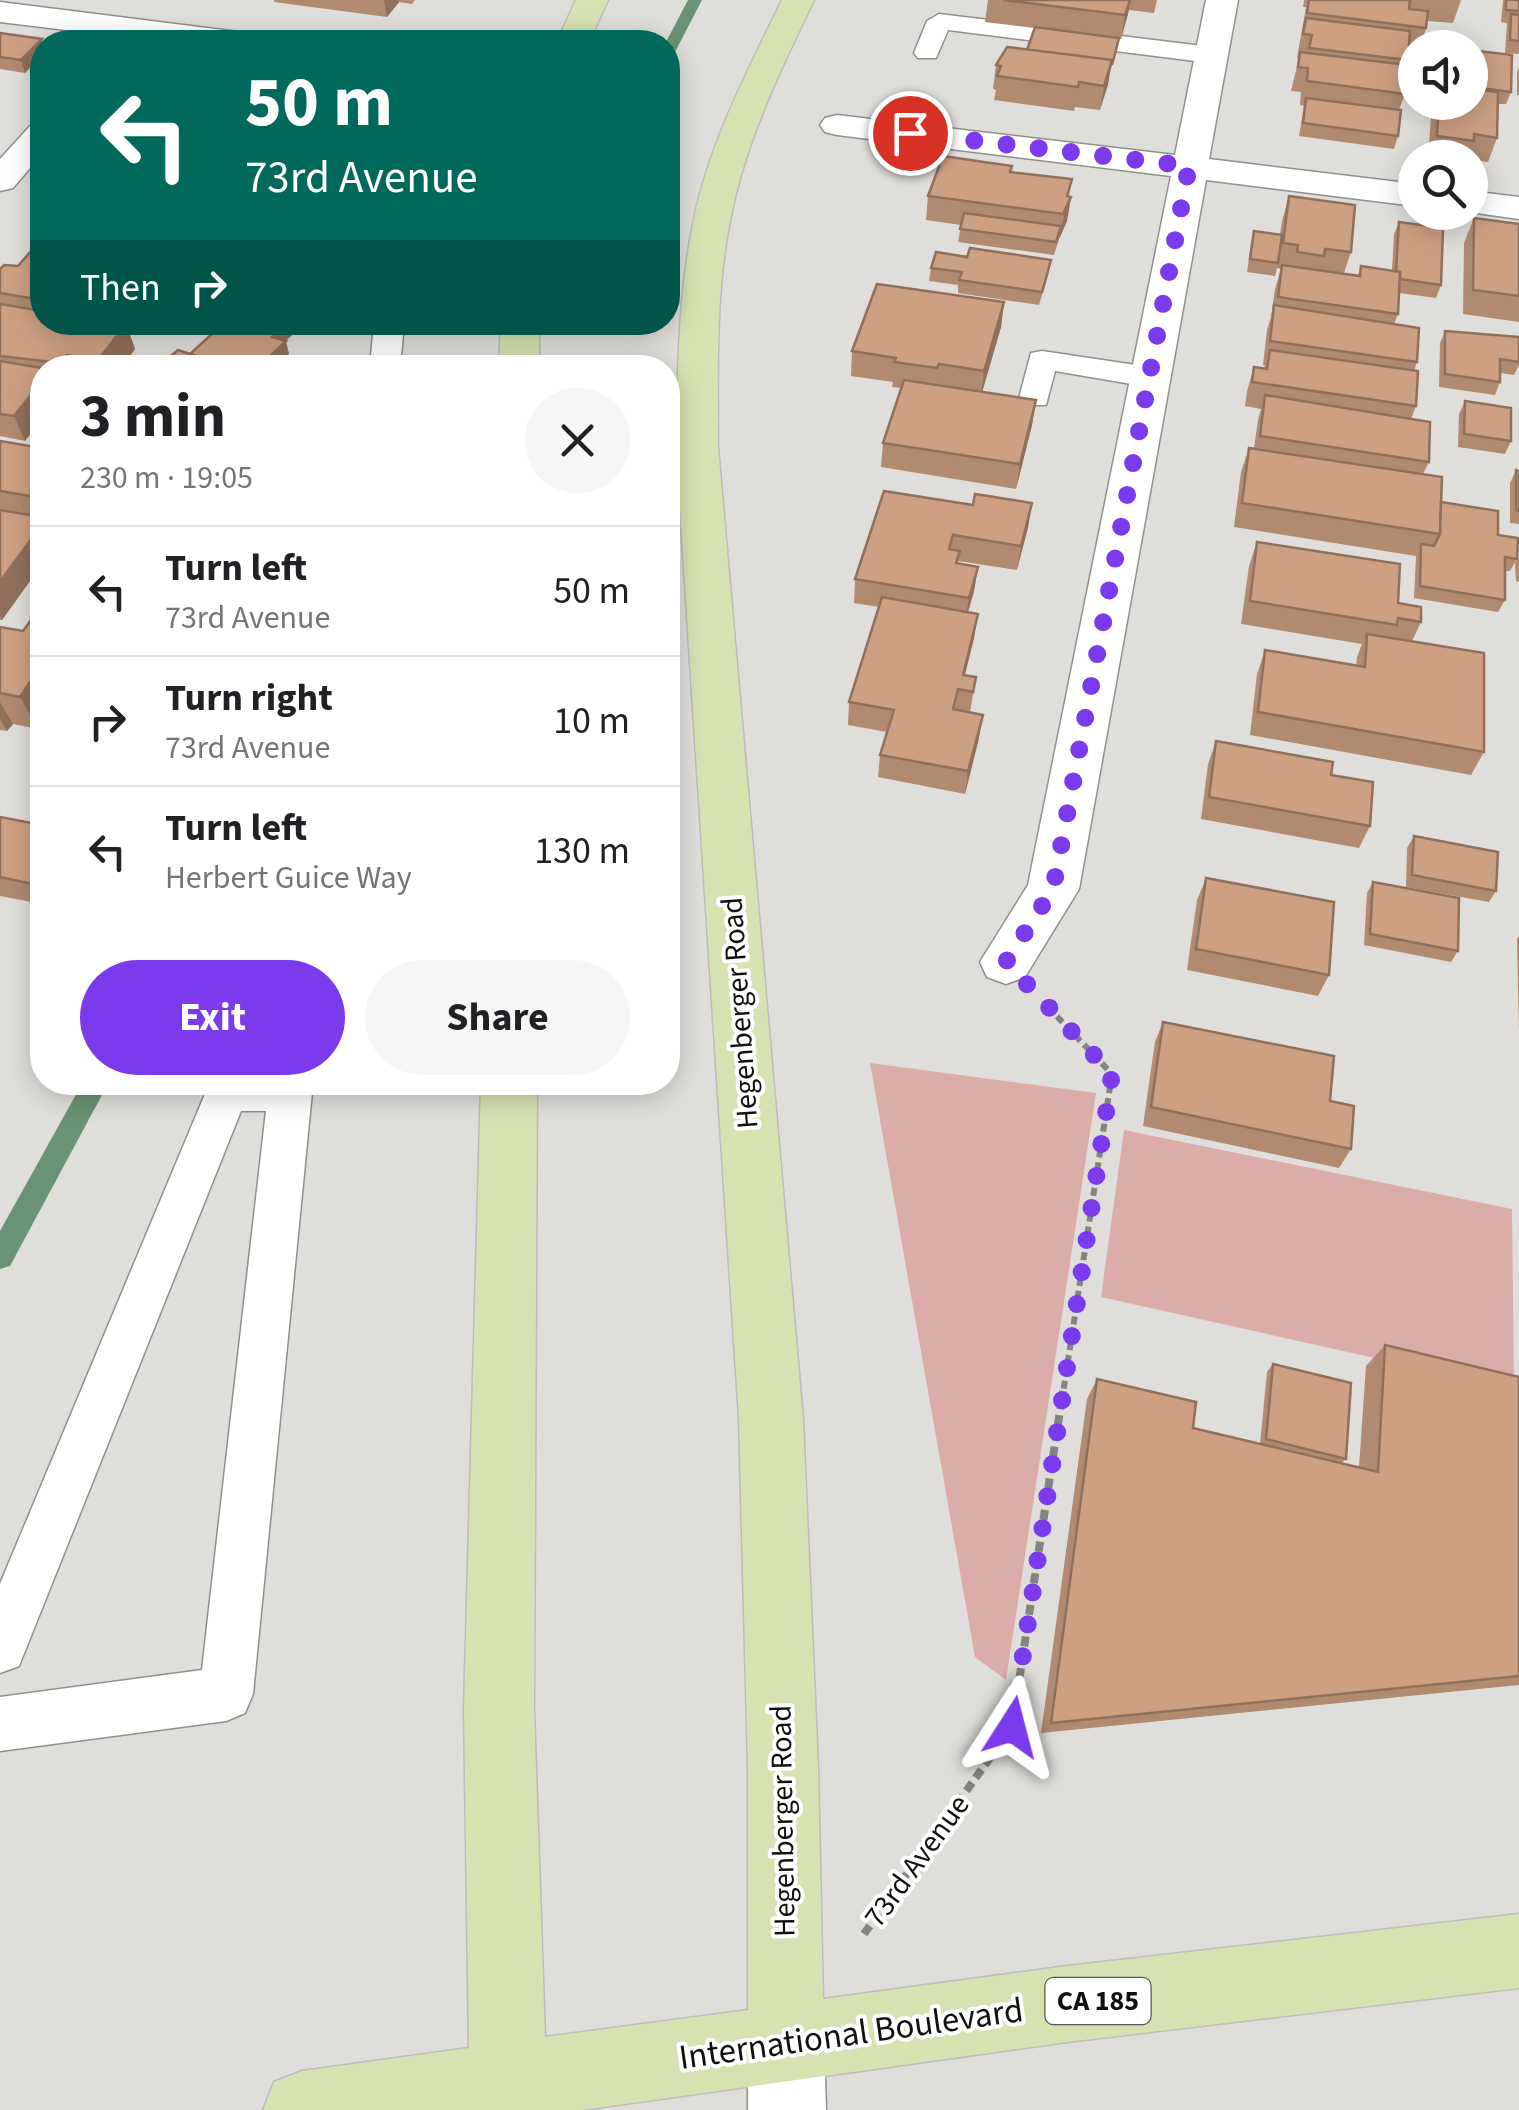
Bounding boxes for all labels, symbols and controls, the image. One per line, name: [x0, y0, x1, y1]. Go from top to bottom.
map controls: [1398, 30, 1488, 230]
button: sound: [1398, 30, 1488, 120]
text: 50 m: [245, 53, 393, 153]
icon: left: [80, 70, 210, 200]
pin: [868, 91, 953, 176]
icon: arrive: [883, 106, 938, 161]
button: search: [1398, 140, 1488, 230]
text: 73rd Avenue: [245, 146, 478, 210]
icon: right: [181, 260, 236, 315]
text: Then: [80, 261, 161, 315]
text: 3 min: [80, 375, 226, 460]
button: close: [525, 388, 630, 493]
text: 230 m · 19:05: [80, 455, 253, 501]
text: Turn left: [165, 541, 307, 595]
icon: left: [80, 564, 135, 619]
text: 50 m: [553, 564, 630, 618]
text: 73rd Avenue: [165, 595, 330, 641]
text: Turn right: [165, 671, 333, 725]
icon: right: [80, 694, 135, 749]
text: 10 m: [553, 694, 630, 748]
text: 73rd Avenue: [165, 725, 330, 771]
text: Turn left: [165, 801, 307, 855]
icon: left: [80, 824, 135, 879]
text: 130 m: [534, 824, 630, 878]
text: Herbert Guice Way: [165, 855, 412, 901]
street label: Hegenberger Road: [710, 896, 770, 1130]
button: Exit: [80, 960, 345, 1075]
button: Share: [365, 960, 630, 1075]
position arrow: [960, 1675, 1064, 1779]
street label: Hegenberger Road: [759, 1705, 807, 1937]
street label: 73rd Avenue: [854, 1786, 980, 1936]
road number: CA 185: [1046, 1978, 1150, 2024]
street label: International Boulevard: [676, 1985, 1026, 2083]

